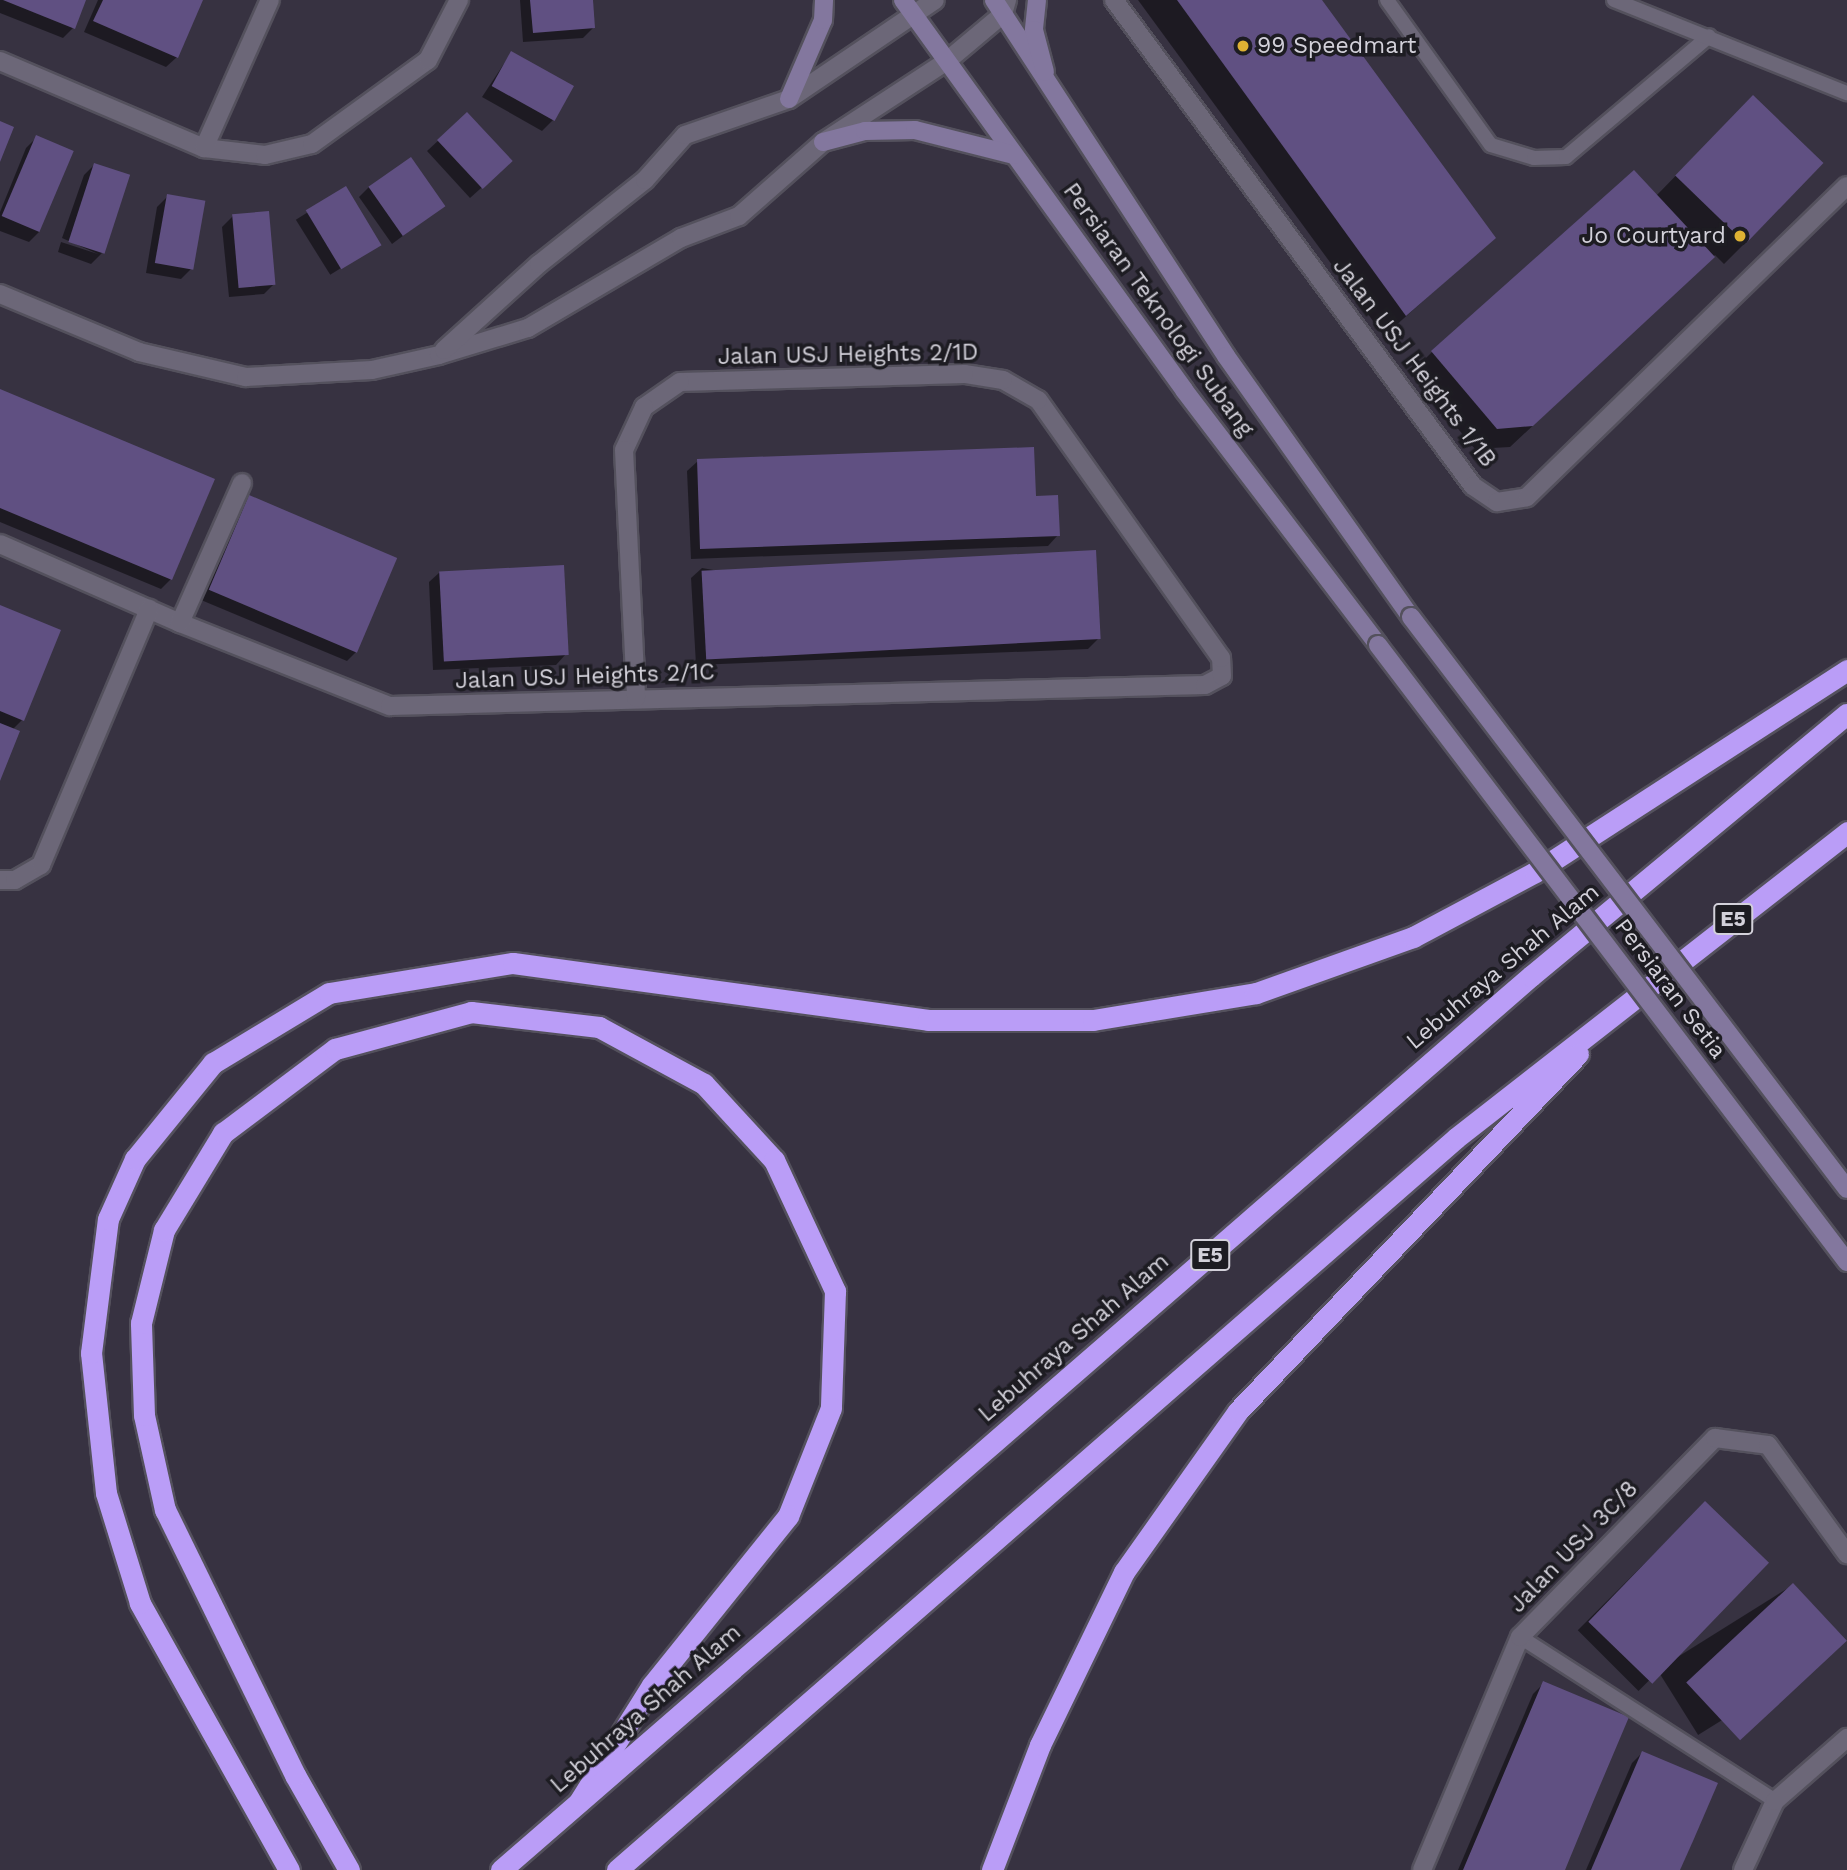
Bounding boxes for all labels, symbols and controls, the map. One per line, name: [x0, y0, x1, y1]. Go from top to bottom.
place label: 99 Speedmart: [1257, 32, 1417, 60]
marker: 99 Speedmart: [1235, 38, 1251, 54]
street label: Persiaran Teknologi Subang: [1057, 178, 1259, 442]
place label: Jo Courtyard: [1581, 222, 1726, 250]
marker: Jo Courtyard: [1732, 228, 1748, 244]
street label: Jalan USJ Heights 1/1B: [1326, 253, 1502, 473]
street label: Jalan USJ Heights 2/1D: [717, 339, 979, 371]
street label: Jalan USJ Heights 2/1C: [455, 659, 715, 695]
street label: Lebuhraya Shah Alam: [1400, 878, 1606, 1056]
road number: E5: [1712, 902, 1754, 936]
street label: Persiaran Setia: [1608, 914, 1732, 1064]
road number: E5: [1189, 1238, 1231, 1272]
street label: Lebuhraya Shah Alam: [973, 1247, 1175, 1429]
street label: Jalan USJ 3C/8: [1504, 1475, 1644, 1619]
street label: Lebuhraya Shah Alam: [545, 1618, 747, 1800]

